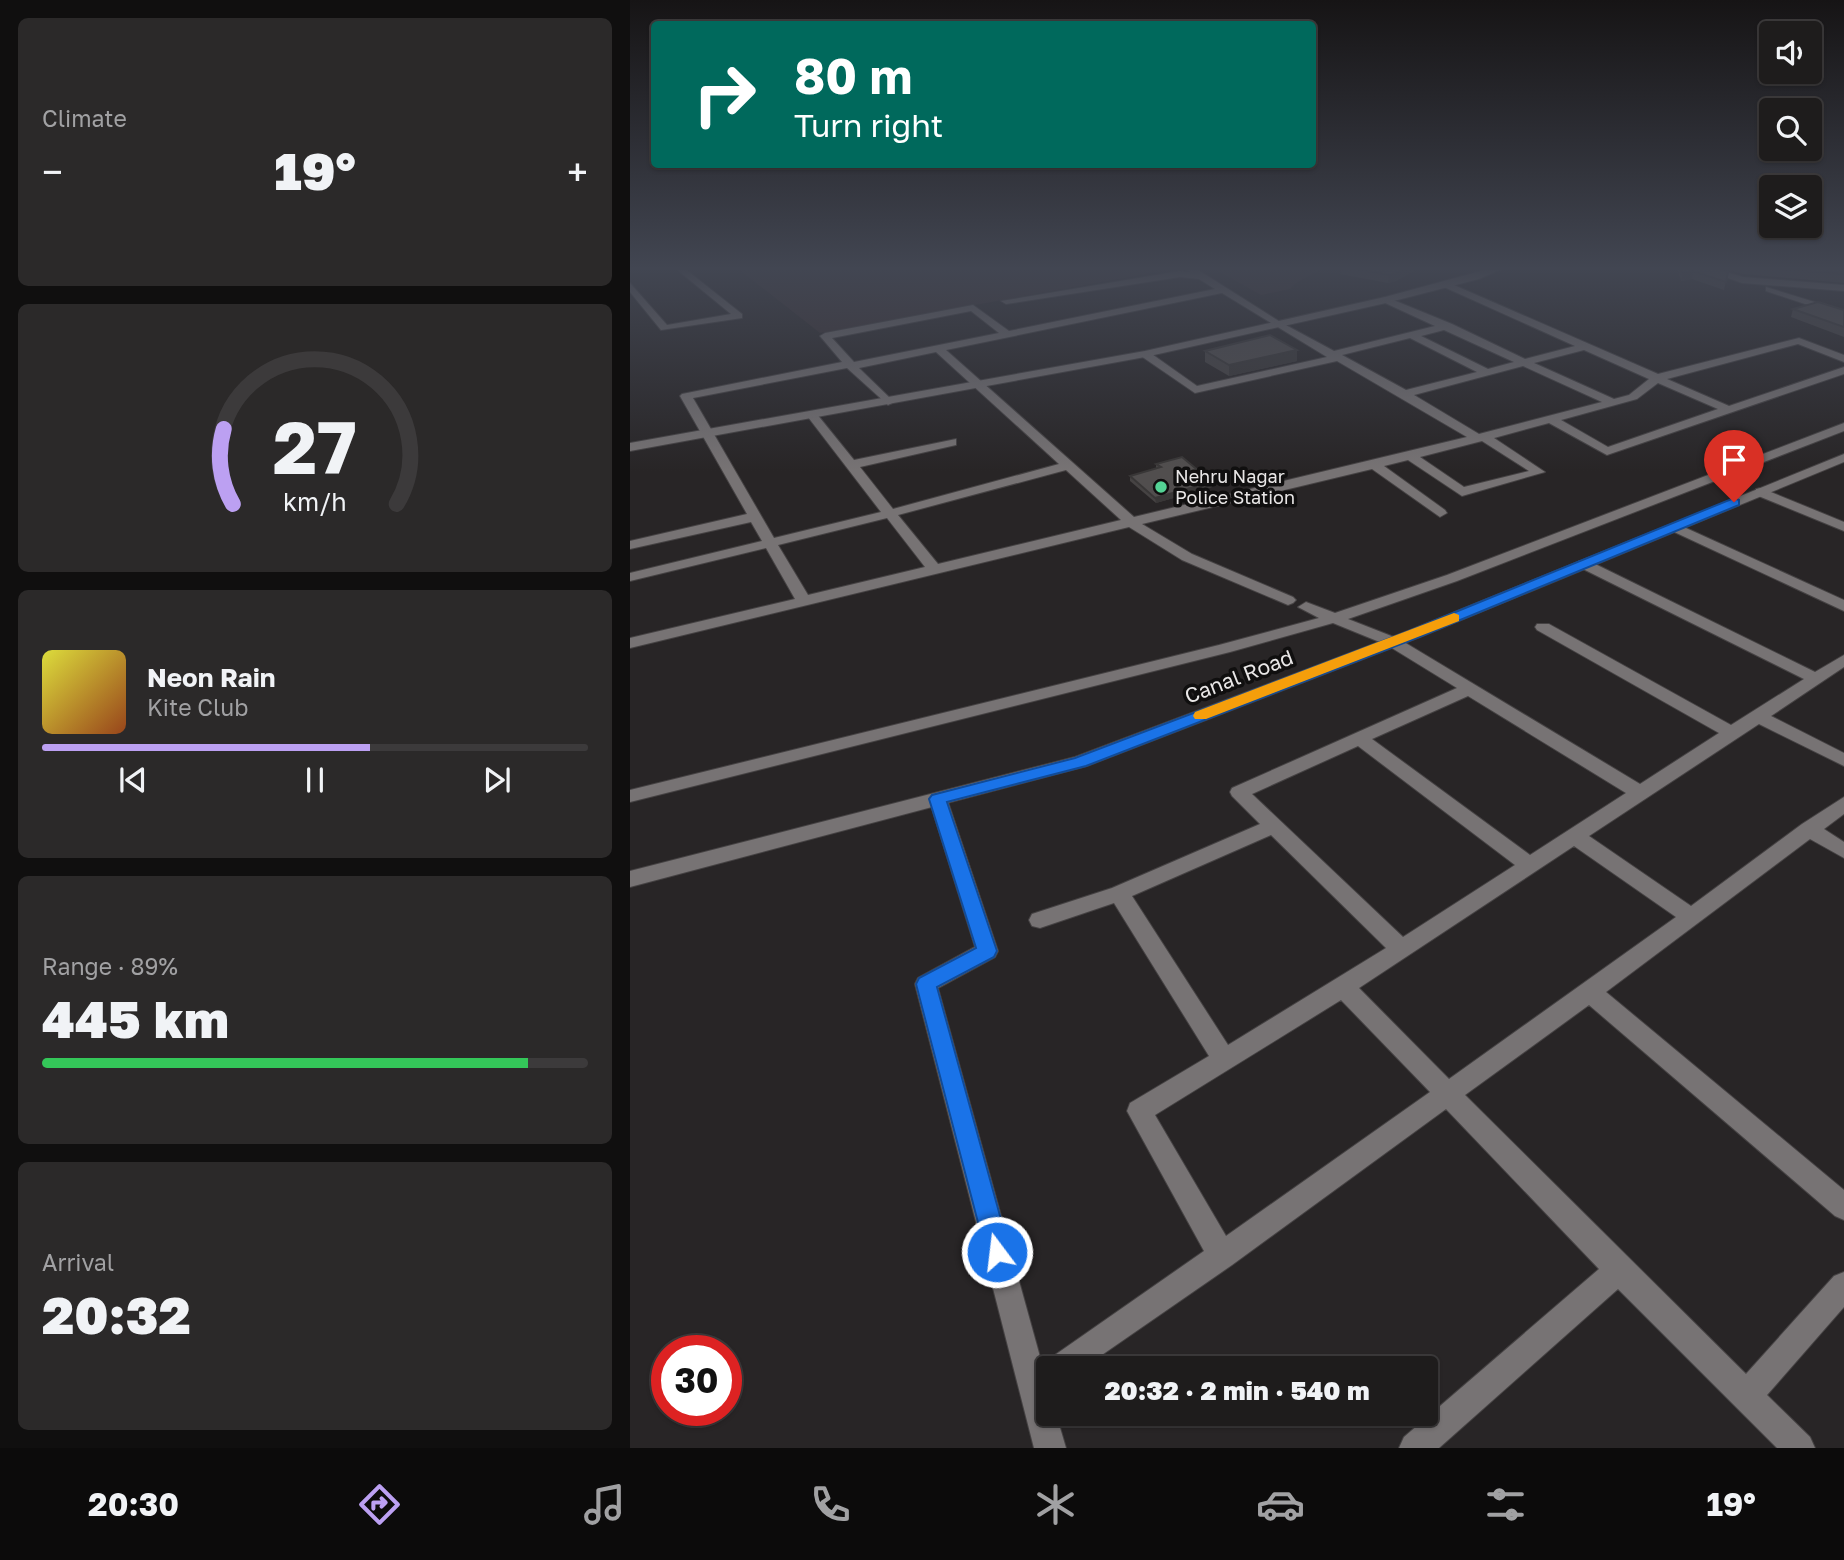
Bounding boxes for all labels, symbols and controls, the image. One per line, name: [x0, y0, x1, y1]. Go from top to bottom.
map controls: [1759, 21, 1822, 238]
button: sound: [1759, 21, 1822, 84]
text: 80 m: [794, 46, 912, 105]
icon: right: [679, 49, 770, 140]
button: search: [1759, 98, 1822, 161]
text: Climate: [42, 104, 127, 132]
text: Turn right: [794, 106, 943, 144]
text: 19°: [274, 139, 356, 201]
text: −: [42, 149, 63, 194]
text: +: [567, 149, 588, 194]
button: layers: [1759, 175, 1822, 238]
text: 27: [273, 403, 357, 490]
pin: [1704, 430, 1764, 502]
icon: arrive: [1715, 441, 1753, 479]
place label: Nehru Nagar Police Station: [1175, 465, 1295, 508]
marker: Nehru Nagar Police Station: [1153, 479, 1169, 495]
text: km/h: [283, 486, 347, 517]
street label: Canal Road: [1181, 643, 1297, 709]
text: Neon Rain: [147, 662, 276, 693]
text: Kite Club: [147, 693, 248, 721]
icon: previous: [114, 761, 152, 799]
icon: pause: [296, 761, 334, 799]
icon: next: [478, 761, 516, 799]
text: Range · 89%: [42, 952, 178, 980]
text: 445 km: [42, 987, 229, 1049]
position arrow: [960, 1215, 1034, 1289]
text: Arrival: [42, 1248, 114, 1276]
text: 20:32: [42, 1283, 191, 1345]
speed limit sign: 30: [651, 1335, 742, 1426]
text: 20:32 · 2 min · 540 m: [1104, 1375, 1370, 1406]
icon: directions: [355, 1480, 404, 1529]
icon: music: [580, 1480, 629, 1529]
icon: phone: [806, 1480, 855, 1529]
icon: climate: [1031, 1480, 1080, 1529]
icon: car: [1256, 1480, 1305, 1529]
icon: filters: [1481, 1480, 1530, 1529]
text: 20:30: [88, 1485, 179, 1523]
text: 19°: [1707, 1485, 1756, 1523]

